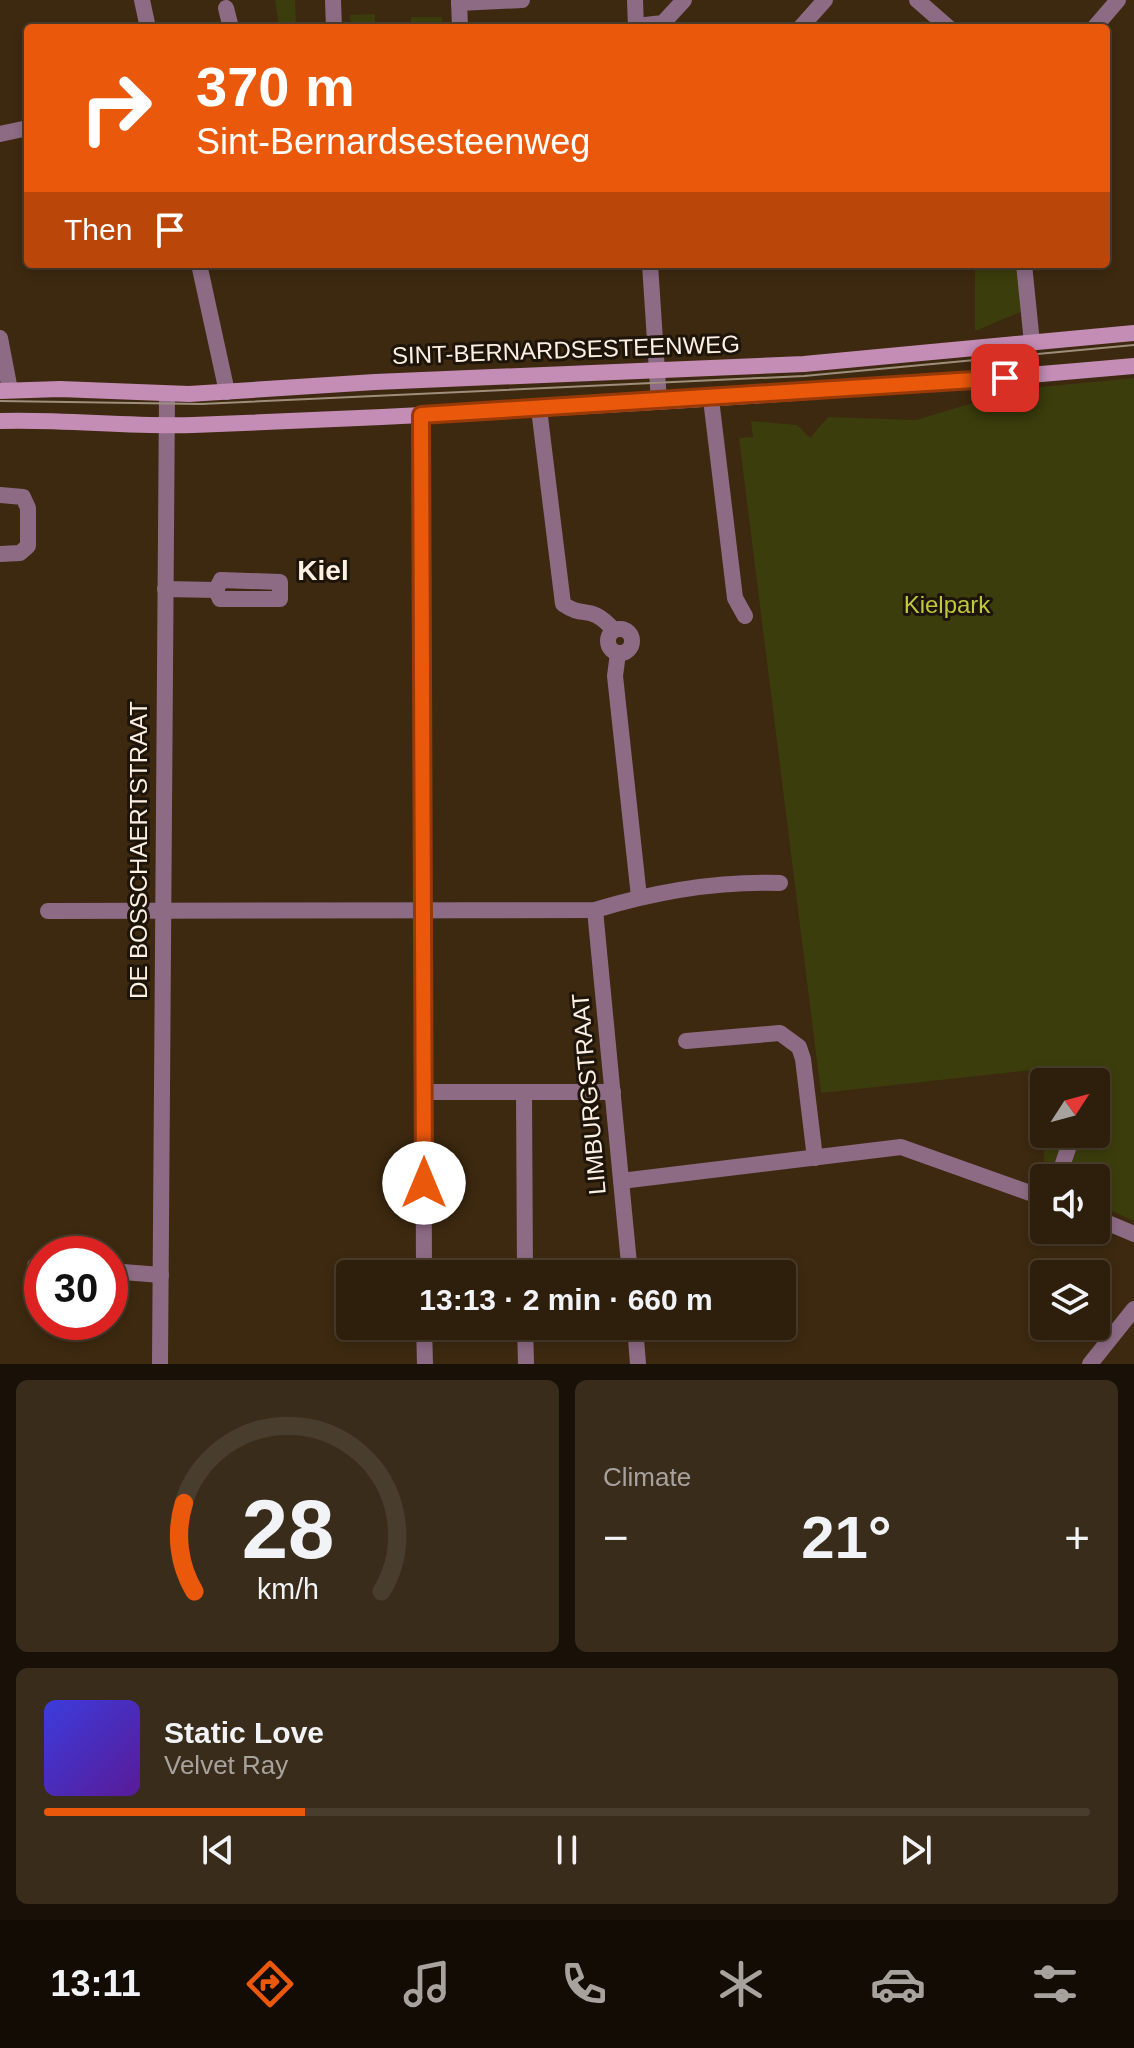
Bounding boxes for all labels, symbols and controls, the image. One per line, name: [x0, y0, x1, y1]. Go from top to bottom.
text: 370 m: [196, 55, 355, 118]
icon: right: [64, 56, 168, 160]
text: Sint-Bernardsesteenweg: [196, 121, 590, 162]
icon: arrive: [148, 208, 192, 252]
text: Then: [64, 213, 132, 246]
street label: SINT-BERNARDSESTEENWEG: [392, 330, 740, 369]
pin: [971, 344, 1039, 412]
icon: arrive: [983, 356, 1027, 400]
district label: Kiel: [297, 555, 349, 586]
park label: Kielpark: [904, 591, 991, 618]
street label: DE BOSSCHAERTSTRAAT: [125, 701, 152, 999]
street label: LIMBURGSTRAAT: [566, 992, 611, 1196]
north arrow: [1030, 1068, 1110, 1148]
map controls: [1030, 1068, 1110, 1340]
position arrow: [382, 1141, 466, 1225]
button: sound: [1030, 1164, 1110, 1244]
speed limit sign: 30: [24, 1236, 128, 1340]
button: layers: [1030, 1260, 1110, 1340]
text: 13:13 · 2 min · 660 m: [419, 1283, 713, 1316]
text: Climate: [603, 1462, 691, 1492]
text: 28: [241, 1483, 334, 1576]
text: 21°: [801, 1504, 892, 1571]
text: −: [603, 1513, 629, 1562]
text: +: [1064, 1513, 1090, 1562]
text: km/h: [257, 1573, 318, 1605]
text: Static Love: [164, 1716, 324, 1749]
text: Velvet Ray: [164, 1750, 288, 1780]
icon: previous: [196, 1828, 240, 1872]
icon: pause: [545, 1828, 589, 1872]
icon: next: [894, 1828, 938, 1872]
icon: directions: [242, 1956, 298, 2012]
icon: music: [399, 1956, 455, 2012]
icon: phone: [556, 1956, 612, 2012]
icon: climate: [713, 1956, 769, 2012]
icon: car: [870, 1956, 926, 2012]
icon: filters: [1027, 1956, 1083, 2012]
text: 13:11: [51, 1963, 141, 2004]

